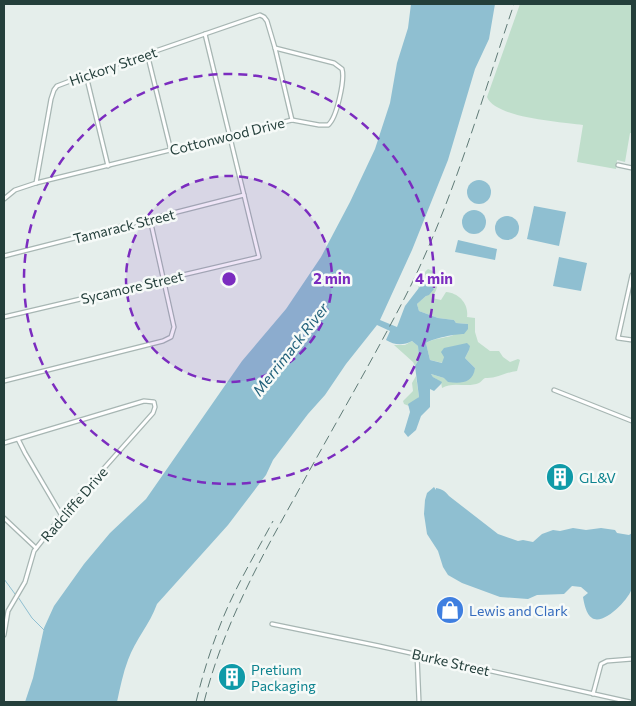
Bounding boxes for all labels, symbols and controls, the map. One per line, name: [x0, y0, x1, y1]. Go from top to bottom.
street label: Hickory Street: [67, 43, 159, 89]
street label: Cottonwood Drive: [168, 114, 286, 158]
street label: Tamarack Street: [71, 205, 177, 247]
street label: Sycamore Street: [79, 267, 185, 307]
text: 2 min: [313, 269, 351, 287]
text: 4 min: [415, 269, 453, 287]
centre of rings: [220, 270, 238, 288]
water label: Merrimack River: [248, 298, 332, 399]
building icon: GL&V: [545, 462, 575, 492]
street label: Radcliffe Drive: [37, 463, 111, 545]
place label: GL&V: [579, 469, 616, 486]
shop icon: Lewis and Clark: [435, 595, 465, 625]
place label: Lewis and Clark: [469, 602, 568, 619]
street label: Burke Street: [410, 645, 492, 679]
place label: Pretium Packaging: [251, 661, 316, 694]
building icon: Pretium Packaging: [217, 662, 247, 692]

